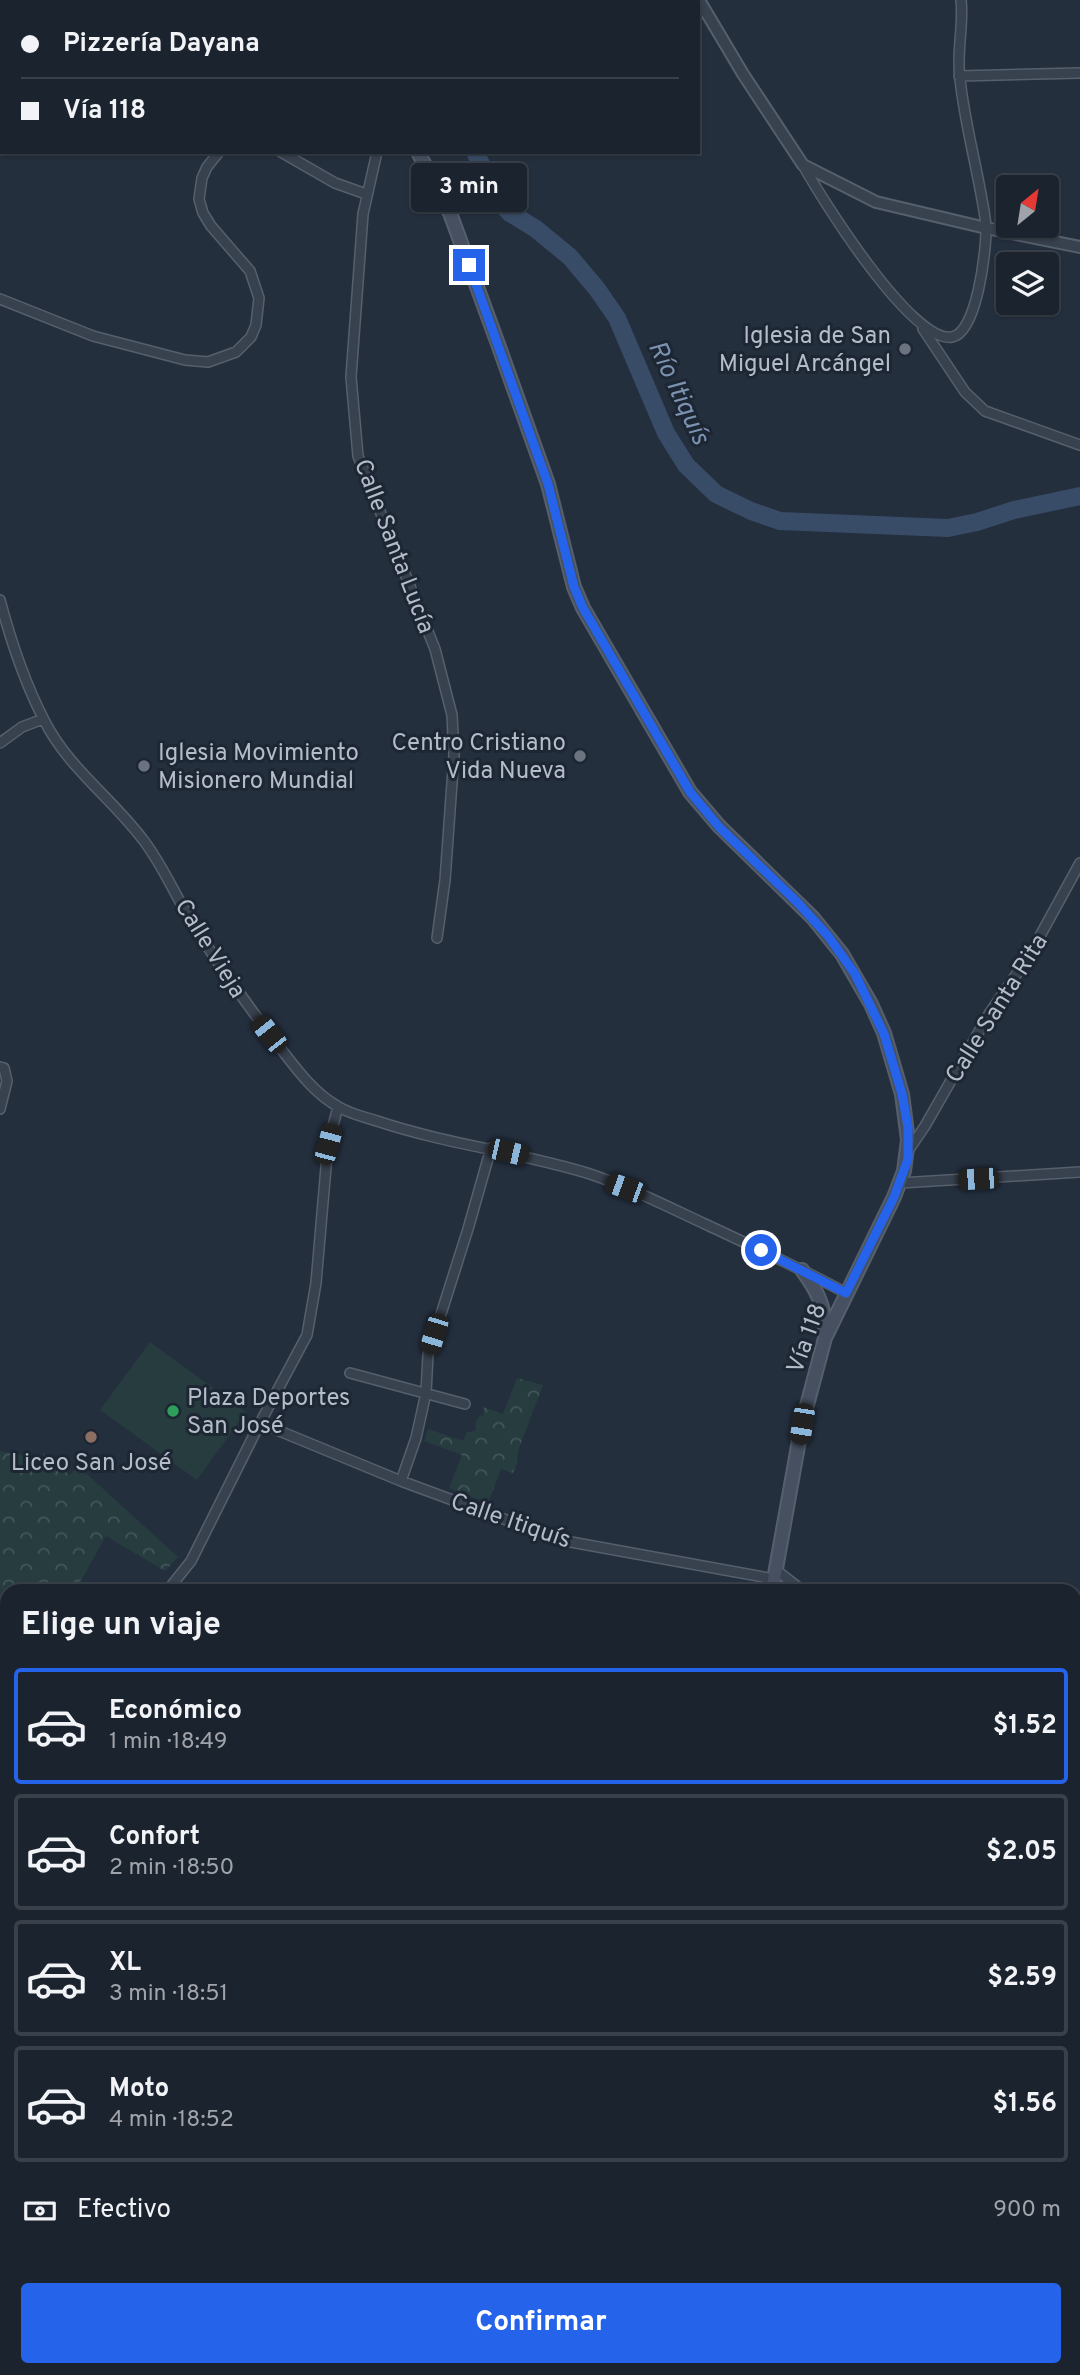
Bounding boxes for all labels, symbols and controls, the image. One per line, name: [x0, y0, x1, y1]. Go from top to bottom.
text: Pizzería Dayana: [63, 28, 260, 61]
text: Vía 118: [63, 95, 146, 128]
callout: 3 min: [411, 163, 527, 212]
text: 3 min: [439, 173, 499, 202]
north arrow: [996, 175, 1059, 238]
map controls: [996, 175, 1059, 315]
route end: [453, 249, 485, 281]
button: layers: [996, 252, 1059, 315]
place label: Iglesia de San Miguel Arcángel: [719, 322, 891, 380]
water label: Río Itiquís: [639, 336, 717, 452]
marker: Iglesia de San Miguel Arcángel: [897, 341, 913, 357]
street label: Calle Santa Lucía: [346, 455, 440, 638]
place label: Centro Cristiano Vida Nueva: [391, 729, 566, 787]
place label: Iglesia Movimiento Misionero Mundial: [158, 739, 359, 797]
marker: Centro Cristiano Vida Nueva: [572, 748, 588, 764]
marker: Iglesia Movimiento Misionero Mundial: [136, 758, 152, 774]
street label: Calle Vieja: [167, 894, 252, 1004]
street label: Calle Santa Rita: [940, 929, 1056, 1089]
car: [248, 1011, 291, 1057]
car: [313, 1121, 344, 1167]
car: [486, 1137, 531, 1167]
car: [957, 1167, 1000, 1191]
car: [602, 1171, 649, 1205]
route start: [745, 1234, 777, 1266]
street label: Vía 118: [781, 1299, 834, 1378]
car: [418, 1311, 451, 1357]
place label: Plaza Deportes San José: [187, 1384, 350, 1442]
car: [789, 1402, 816, 1446]
marker: Plaza Deportes San José: [165, 1403, 181, 1419]
marker: Liceo San José: [83, 1429, 99, 1445]
place label: Liceo San José: [11, 1449, 171, 1479]
street label: Calle Itiquís: [446, 1487, 574, 1556]
text: Elige un viaje: [21, 1606, 221, 1646]
icon: car: [25, 1695, 88, 1758]
text: Económico: [109, 1695, 242, 1728]
text: $1.52: [993, 1710, 1057, 1743]
text: 1 min · 18:49: [109, 1728, 228, 1757]
icon: car: [25, 1821, 88, 1884]
text: Confort: [109, 1821, 200, 1854]
text: $2.05: [986, 1836, 1057, 1869]
text: 2 min · 18:50: [109, 1854, 234, 1883]
icon: car: [25, 1947, 88, 2010]
text: XL: [109, 1947, 141, 1980]
text: $2.59: [987, 1962, 1057, 1995]
text: 3 min · 18:51: [109, 1980, 228, 2009]
icon: car: [25, 2073, 88, 2136]
text: Moto: [109, 2073, 169, 2106]
text: $1.56: [993, 2088, 1057, 2121]
text: 4 min · 18:52: [109, 2106, 234, 2135]
icon: cash: [21, 2192, 59, 2230]
text: Efectivo: [77, 2194, 171, 2227]
text: 900 m: [993, 2196, 1061, 2225]
button: Confirmar: [21, 2283, 1061, 2363]

